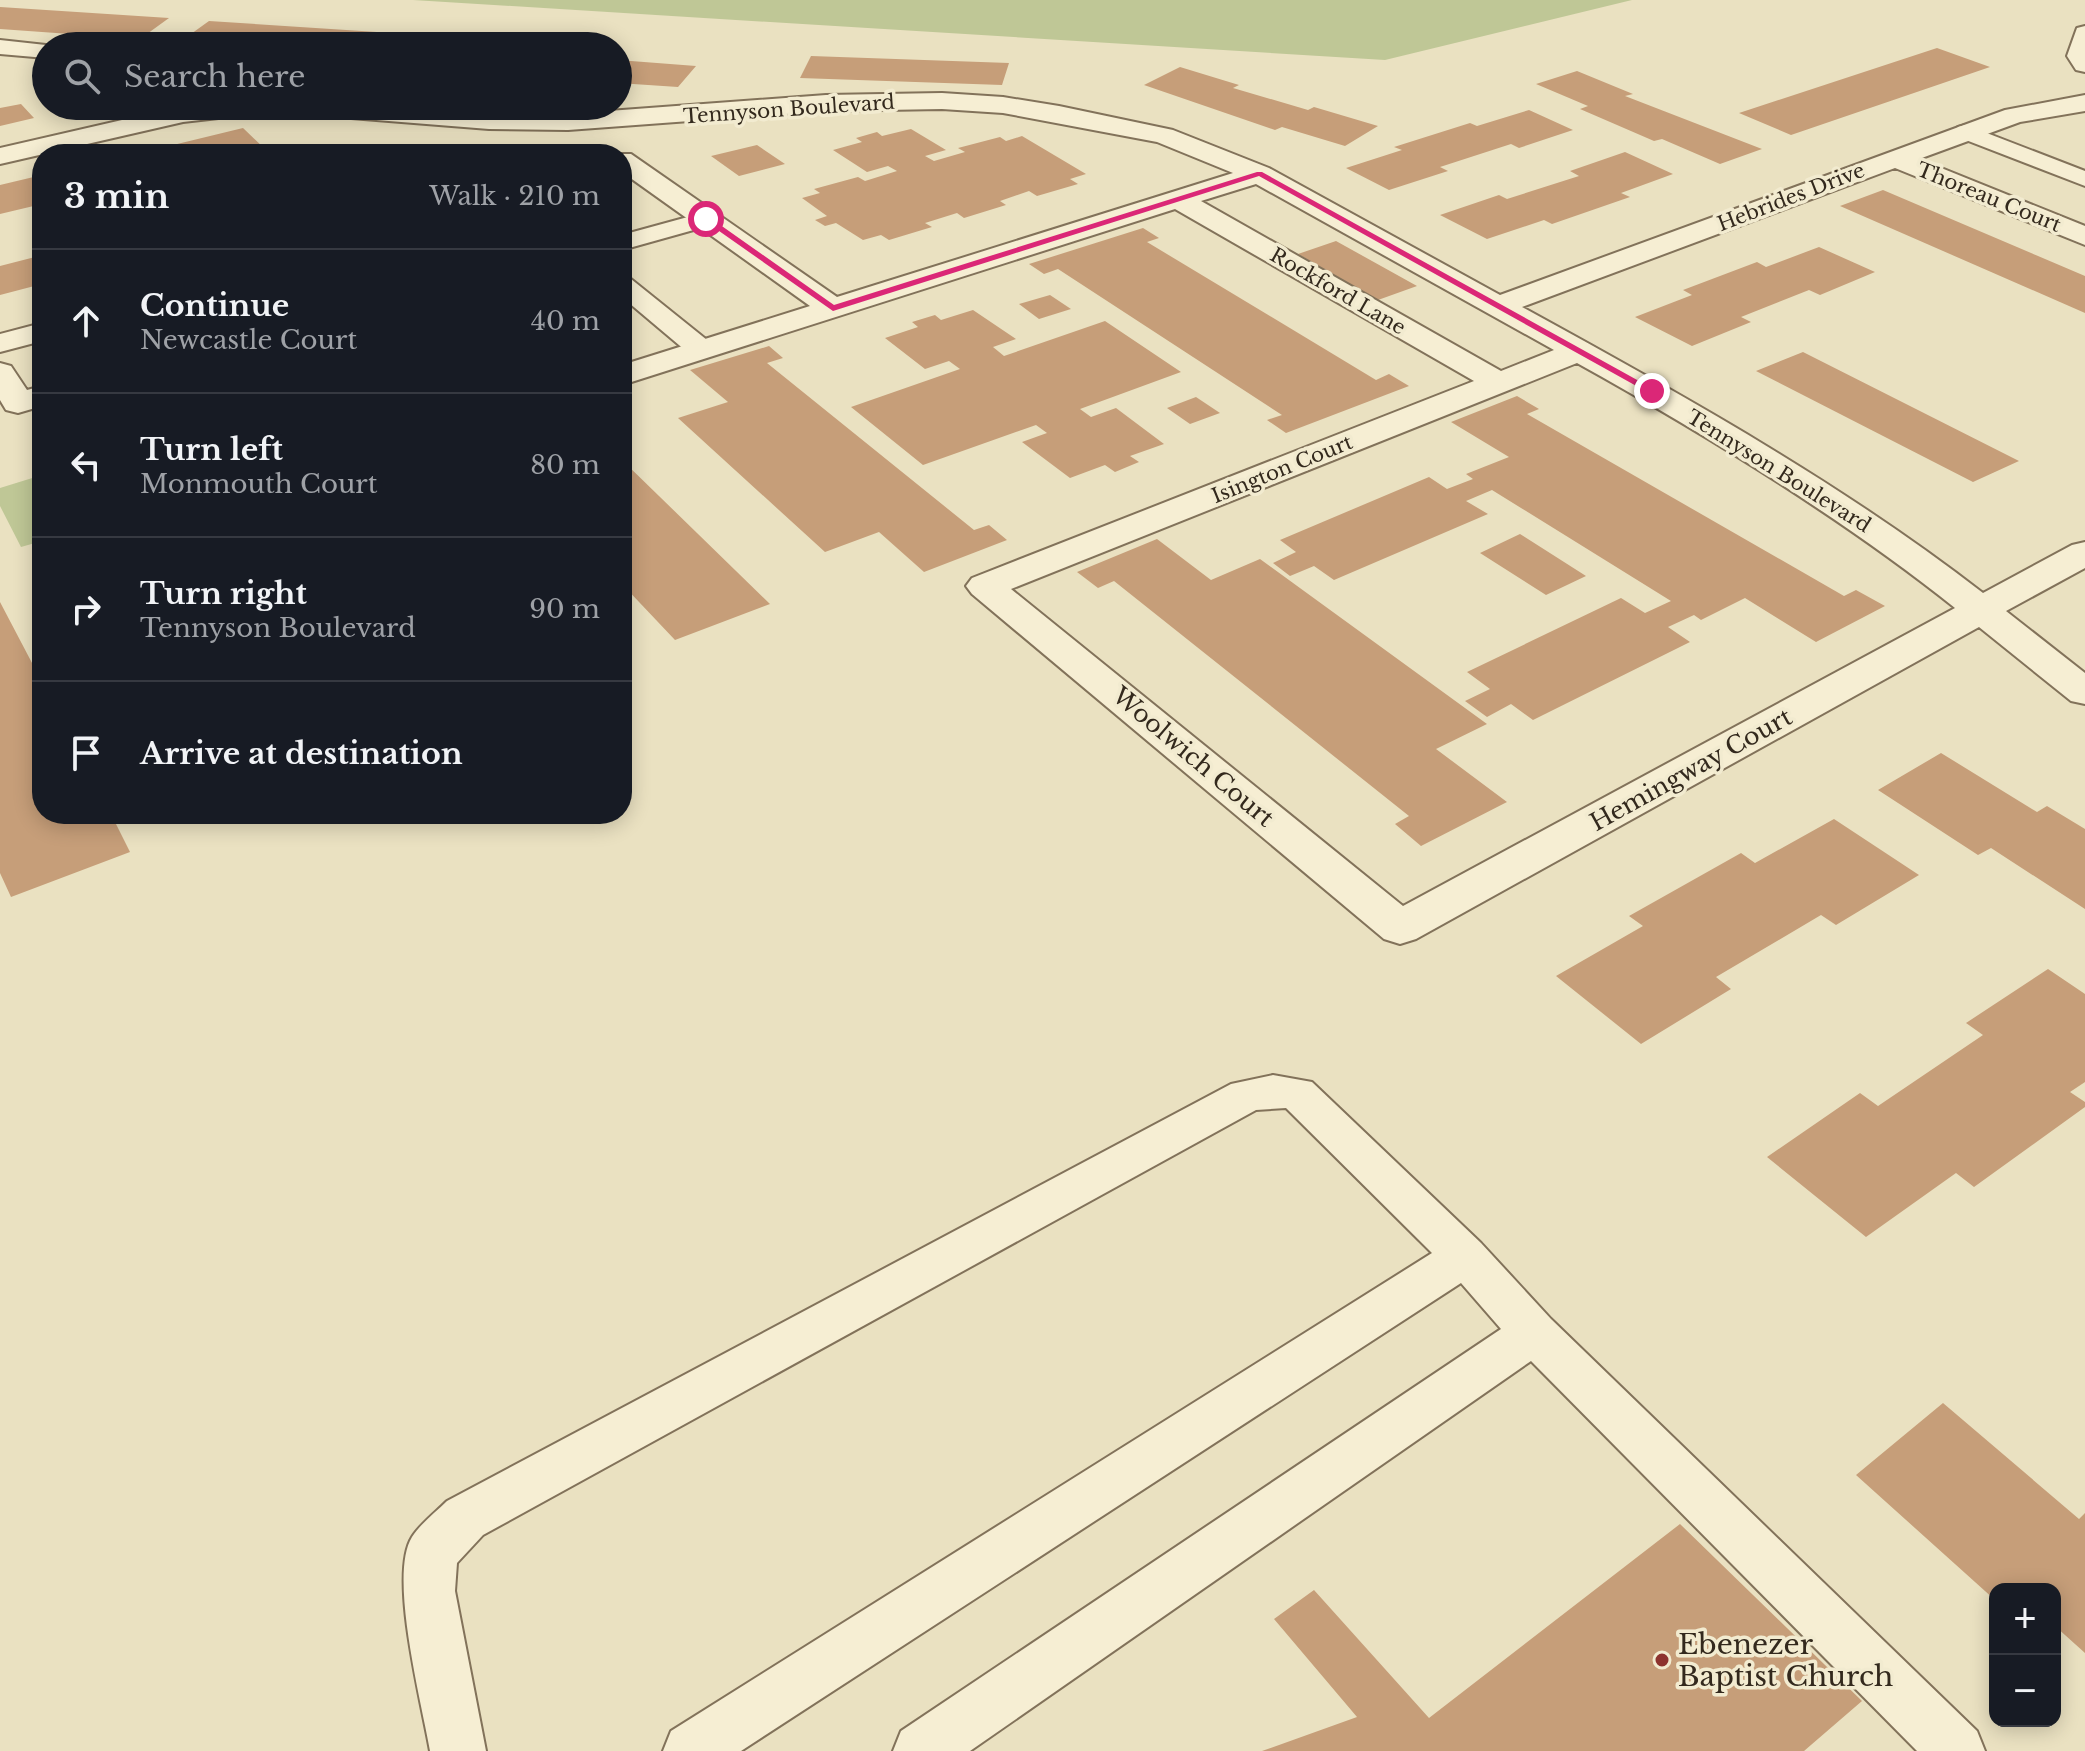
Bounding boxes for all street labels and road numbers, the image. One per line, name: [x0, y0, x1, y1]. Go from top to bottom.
street label: Tennyson Boulevard: [682, 90, 896, 128]
street label: Thoreau Court: [1913, 157, 2065, 237]
street label: Hebrides Drive: [1714, 158, 1868, 236]
street label: Rockford Lane: [1266, 243, 1410, 339]
street label: Tennyson Boulevard: [1683, 405, 1875, 537]
street label: Isington Court: [1208, 430, 1356, 508]
street label: Woolwich Court: [1106, 680, 1280, 833]
street label: Hemingway Court: [1585, 702, 1797, 837]

